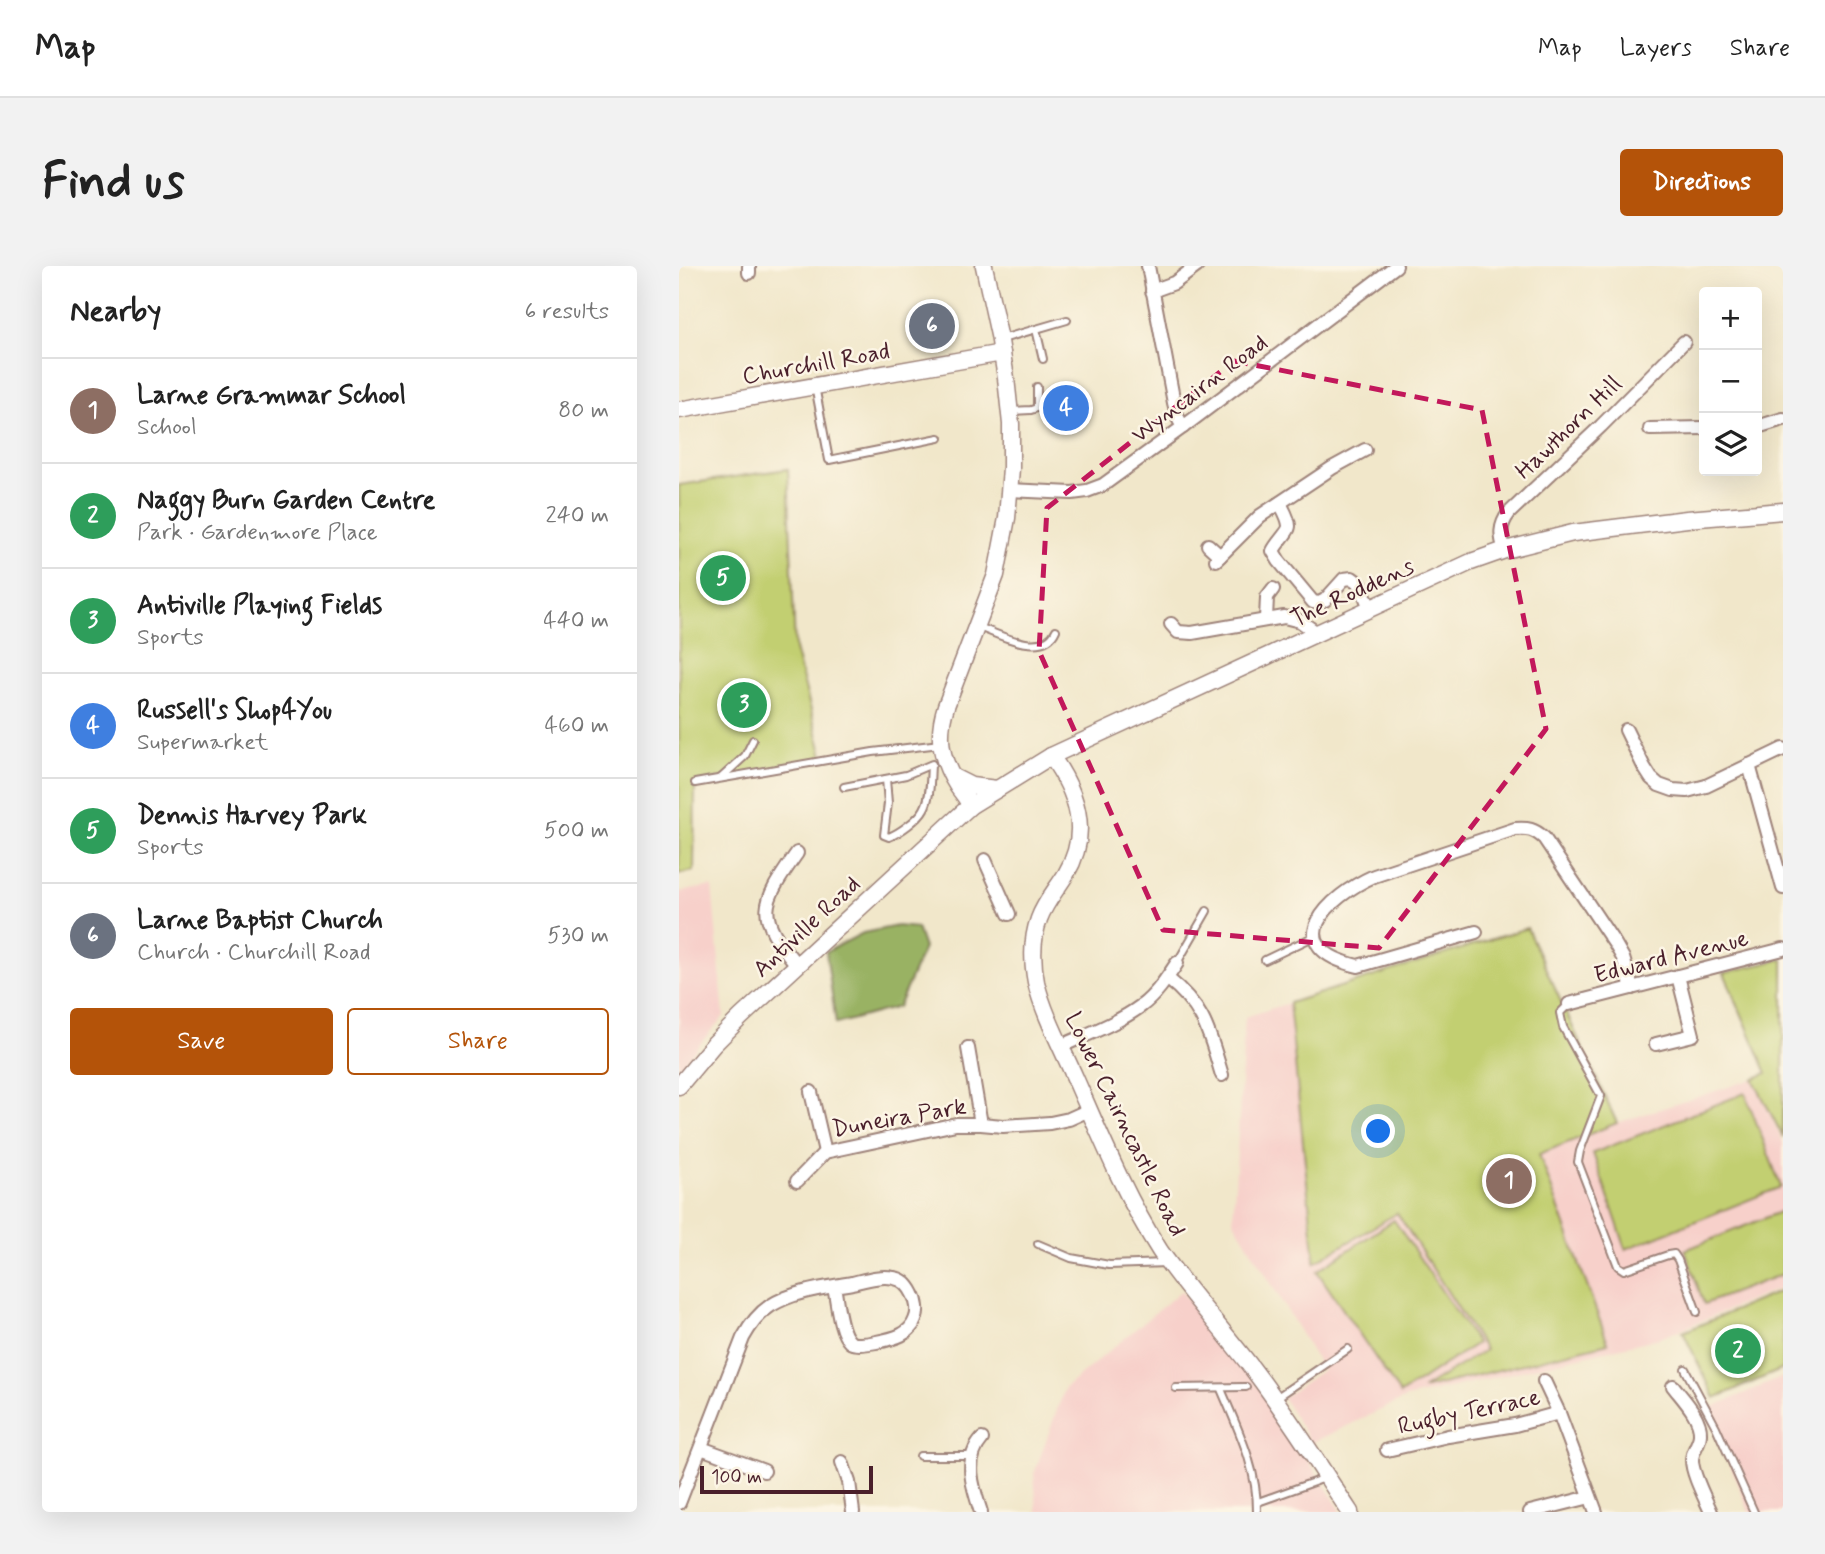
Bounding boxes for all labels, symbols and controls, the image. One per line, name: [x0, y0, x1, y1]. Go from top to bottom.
text: Map: [35, 26, 95, 70]
text: Map: [1538, 33, 1582, 64]
text: Layers: [1620, 33, 1692, 64]
text: Share: [1730, 33, 1790, 64]
button: Directions: [1620, 149, 1783, 216]
text: Find us: [42, 150, 185, 215]
map controls: [1699, 287, 1762, 476]
button: +: [1699, 287, 1762, 350]
text: Nearby: [70, 292, 161, 331]
text: 6 results: [525, 297, 609, 327]
pin: 6: [909, 300, 955, 352]
street label: Wyncairn Road: [1126, 328, 1274, 451]
street label: Churchill Road: [740, 336, 892, 393]
button: −: [1699, 350, 1762, 413]
street label: Hawthorn Hill: [1509, 369, 1629, 487]
text: Larne Grammar School: [137, 379, 406, 413]
pin: 4: [1043, 382, 1089, 434]
text: 1: [88, 396, 98, 426]
text: 80 m: [558, 396, 609, 426]
text: School: [137, 413, 197, 443]
button: layers: [1699, 413, 1762, 476]
text: Naggy Burn Garden Centre: [137, 484, 435, 518]
text: 2: [87, 501, 99, 531]
text: 240 m: [545, 501, 609, 531]
text: Park · Gardenmore Place: [137, 518, 378, 548]
street label: The Roddens: [1286, 551, 1420, 635]
pin: 5: [700, 552, 746, 604]
text: Antiville Playing Fields: [137, 589, 382, 623]
text: 3: [88, 606, 98, 636]
text: 440 m: [543, 606, 609, 636]
text: Sports: [137, 623, 204, 653]
pin: 3: [721, 679, 767, 731]
text: Russell's Shop4You: [137, 694, 332, 728]
text: 4: [86, 711, 100, 741]
text: 460 m: [545, 711, 609, 741]
text: Supermarket: [137, 728, 268, 758]
text: Dennis Harvey Park: [137, 799, 367, 833]
text: 5: [86, 816, 100, 846]
text: 500 m: [544, 816, 609, 846]
text: Sports: [137, 833, 204, 863]
street label: Antiville Road: [747, 869, 867, 985]
text: Larne Baptist Church: [137, 904, 383, 938]
text: 6: [87, 921, 99, 951]
text: 530 m: [547, 921, 609, 951]
street label: Edward Avenue: [1591, 923, 1752, 992]
text: Church · Churchill Road: [137, 938, 371, 968]
street label: Lower Cairncastle Road: [1057, 1007, 1192, 1242]
button: Save: [70, 1008, 333, 1075]
button: Share: [347, 1008, 609, 1075]
street label: Duneira Park: [830, 1091, 969, 1146]
your location: [1361, 1114, 1395, 1148]
pin: 1: [1486, 1155, 1532, 1207]
pin: 2: [1715, 1325, 1761, 1377]
street label: Rugby Terrace: [1395, 1382, 1544, 1446]
scale bar: [700, 1463, 873, 1495]
text: 100 m: [711, 1465, 762, 1490]

